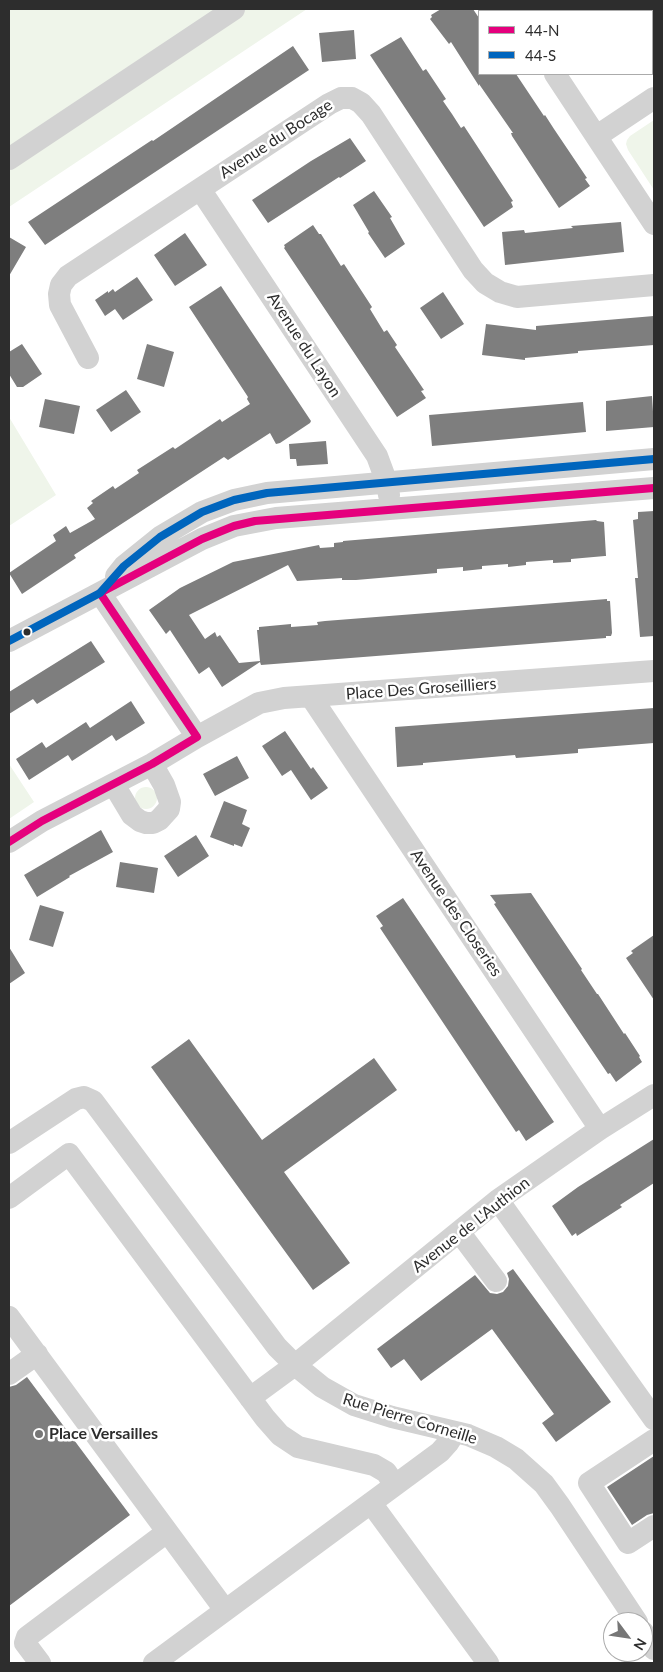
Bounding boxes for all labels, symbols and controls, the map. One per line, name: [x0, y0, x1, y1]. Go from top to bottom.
legend: [478, 10, 653, 75]
text: 44-N: [525, 21, 559, 39]
text: 44-S: [525, 46, 556, 64]
street label: Avenue du Bocage: [216, 95, 336, 183]
street label: Avenue du Layon: [263, 289, 345, 401]
unlabelled marker: [22, 627, 32, 637]
street label: Place Des Groseilliers: [345, 674, 497, 704]
street label: Avenue des Closeries: [406, 846, 506, 980]
street label: Avenue de L'Authion: [409, 1173, 533, 1277]
street label: Rue Pierre Corneille: [340, 1389, 480, 1449]
place label: Place Versailles: [49, 1424, 158, 1444]
marker: Place Versailles: [33, 1428, 45, 1440]
north arrow: [603, 1612, 653, 1662]
text: N: [630, 1635, 650, 1653]

